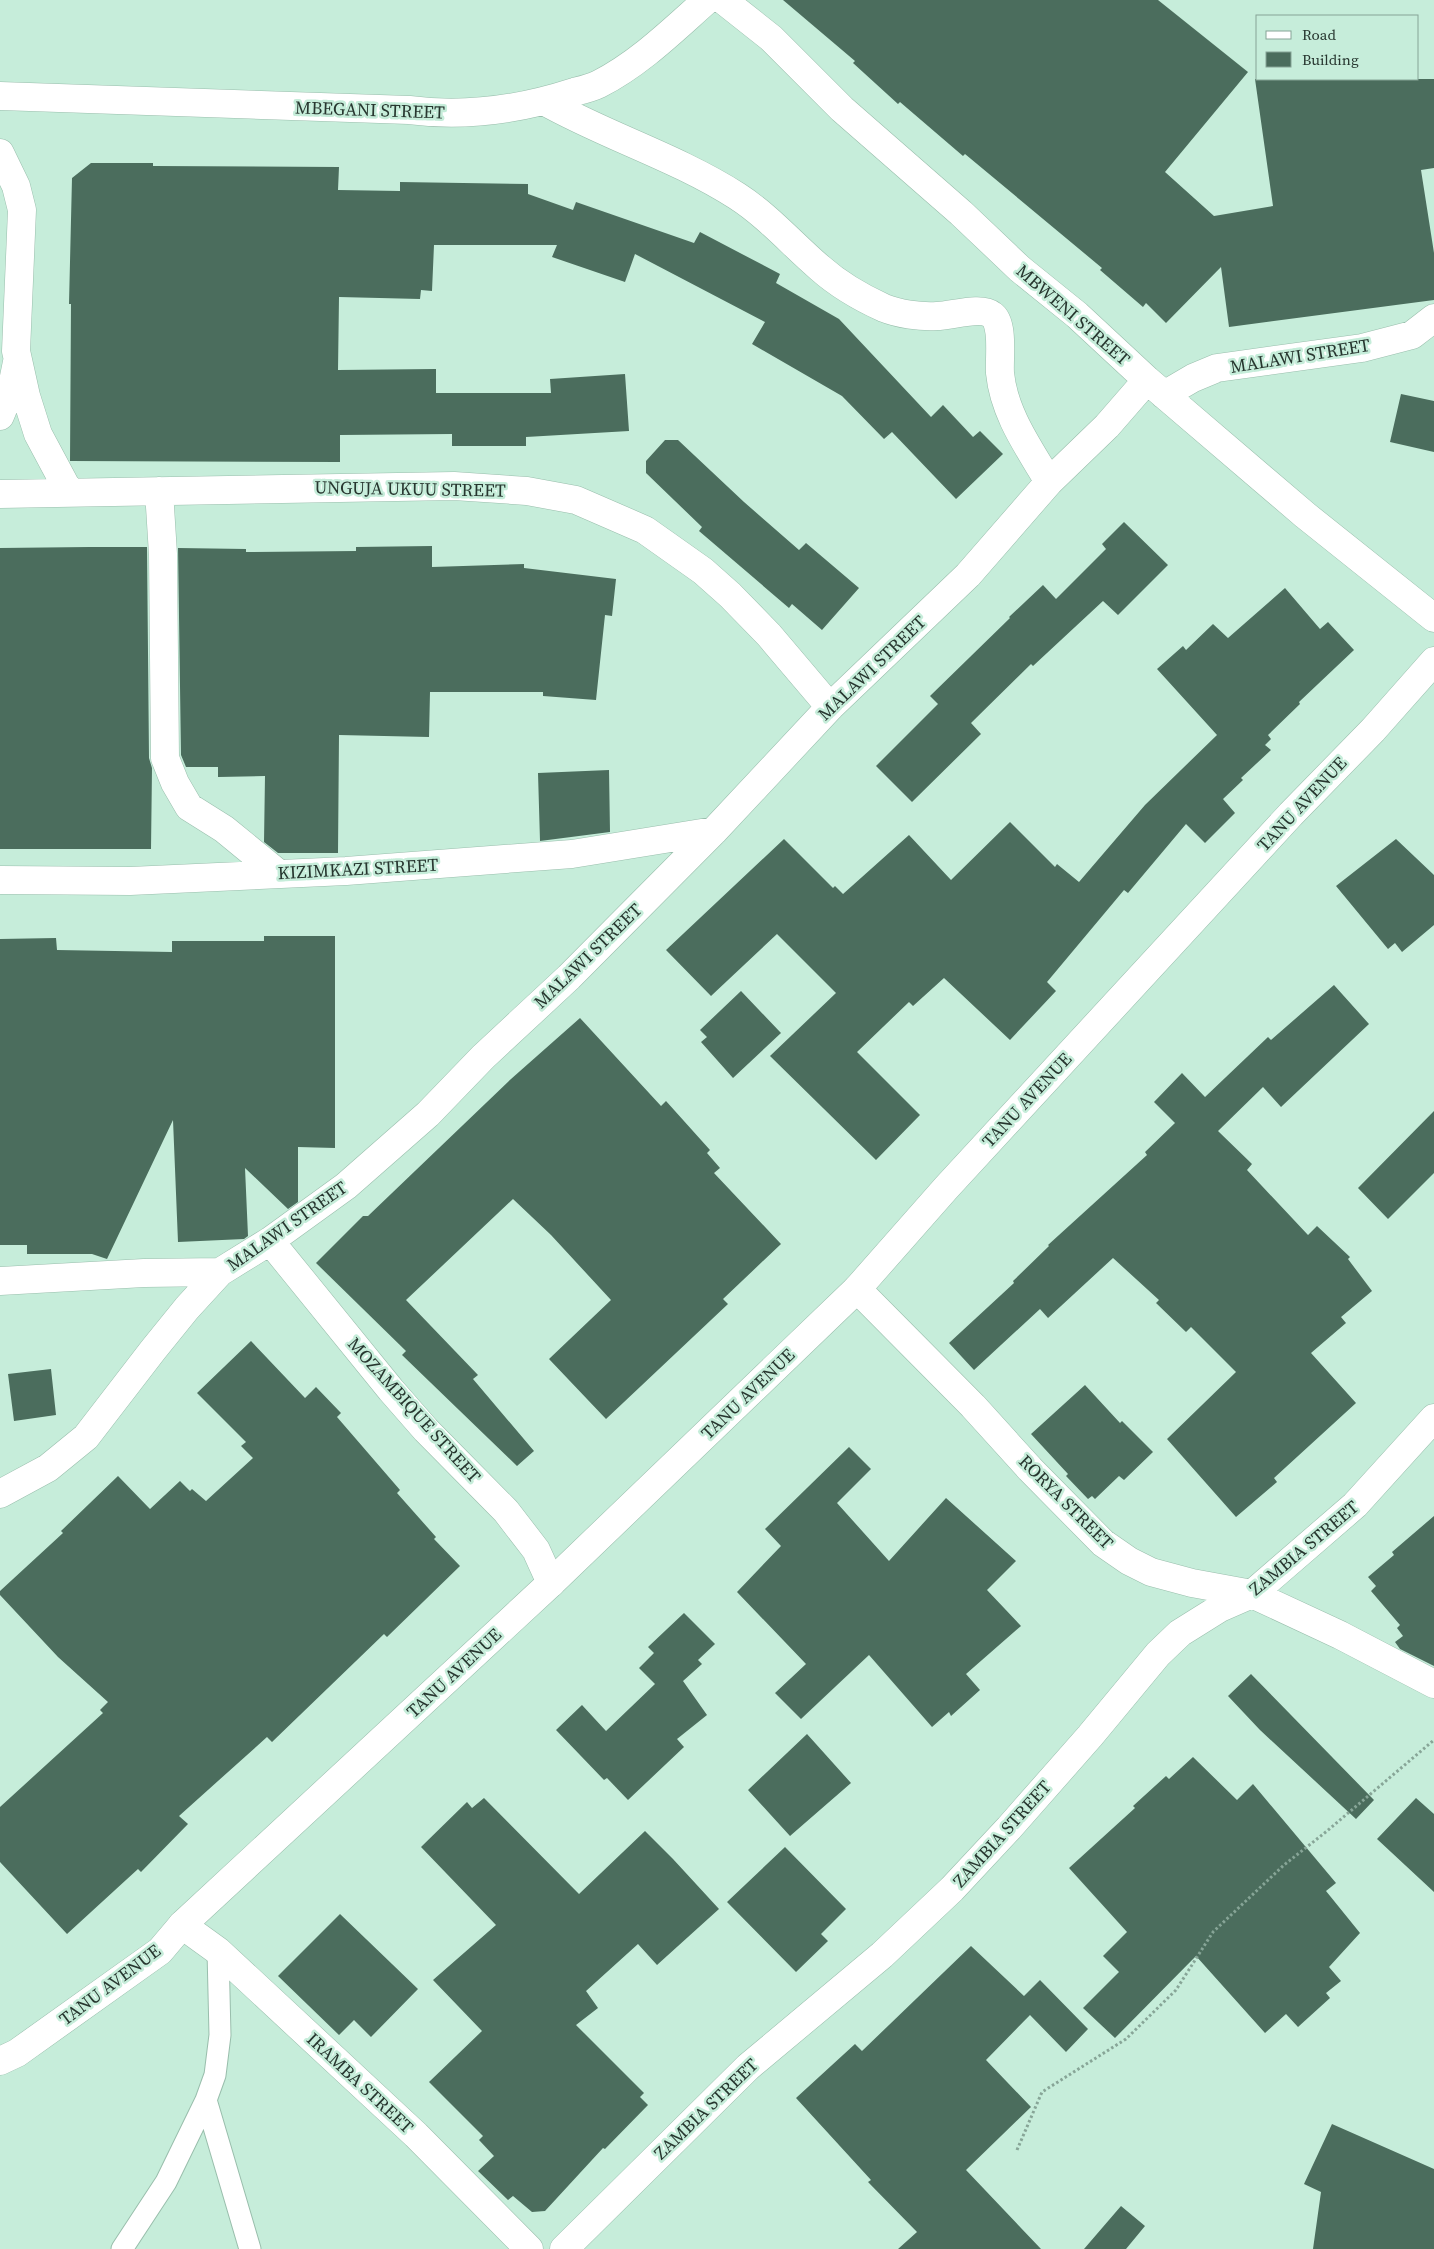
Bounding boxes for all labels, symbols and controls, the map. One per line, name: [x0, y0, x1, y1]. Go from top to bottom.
legend: [1256, 15, 1419, 80]
text: Road: [1302, 24, 1336, 45]
text: Building: [1302, 49, 1359, 70]
street label: MBEGANI STREET: [295, 94, 446, 125]
street label: MBWENI STREET: [1011, 258, 1136, 371]
street label: MALAWI STREET: [1228, 332, 1372, 379]
street label: UNGUJA UKUU STREET: [314, 474, 506, 503]
street label: MALAWI STREET: [812, 609, 931, 726]
street label: TANU AVENUE: [1251, 751, 1352, 856]
street label: KIZIMKAZI STREET: [277, 852, 439, 885]
street label: MALAWI STREET: [528, 897, 647, 1014]
street label: TANU AVENUE: [976, 1047, 1077, 1152]
street label: MALAWI STREET: [222, 1175, 352, 1276]
street label: MOZAMBIQUE STREET: [342, 1331, 487, 1488]
street label: TANU AVENUE: [695, 1342, 800, 1445]
street label: RORYA STREET: [1013, 1449, 1119, 1555]
street label: ZAMBIA STREET: [1244, 1494, 1364, 1601]
street label: TANU AVENUE: [401, 1622, 507, 1723]
street label: ZAMBIA STREET: [947, 1775, 1056, 1893]
street label: TANU AVENUE: [54, 1938, 166, 2031]
street label: IRAMBA STREET: [301, 2027, 419, 2139]
street label: ZAMBIA STREET: [648, 2052, 763, 2165]

